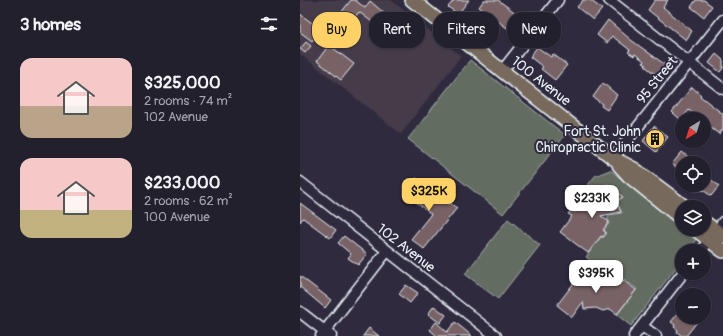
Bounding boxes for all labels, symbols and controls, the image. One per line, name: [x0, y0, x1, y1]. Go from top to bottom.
chip: Buy: [312, 12, 361, 48]
chip: Rent: [369, 12, 425, 48]
chip: Filters: [433, 12, 499, 48]
chip: New: [507, 12, 561, 48]
icon: filters: [258, 13, 280, 35]
text: 3 homes: [20, 14, 81, 35]
street label: 100 Avenue: [508, 53, 574, 110]
street label: 95 Street: [633, 53, 681, 107]
text: $325,000: [144, 72, 221, 93]
icon: home: [52, 74, 100, 122]
text: 2 rooms · 74 m²: [144, 93, 232, 109]
text: 102 Avenue: [144, 109, 208, 125]
north arrow: [675, 112, 711, 148]
map controls: [675, 112, 711, 324]
place label: Fort St. John Chiropractic Clinic: [535, 123, 641, 156]
building icon: Fort St. John Chiropractic Clinic: [644, 128, 666, 150]
button: locate: [675, 156, 711, 192]
text: $233,000: [144, 172, 220, 193]
icon: home: [52, 174, 100, 222]
pin: $325K: [401, 178, 457, 212]
text: $325K: [411, 183, 447, 199]
pin: $233K: [564, 185, 620, 219]
text: $233K: [574, 190, 610, 206]
text: 2 rooms · 62 m²: [144, 193, 233, 209]
button: layers: [675, 200, 711, 236]
text: 100 Avenue: [144, 209, 210, 225]
street label: 102 Avenue: [374, 220, 438, 276]
button: +: [675, 244, 711, 280]
pin: $395K: [568, 260, 624, 294]
text: $395K: [578, 265, 614, 281]
button: −: [675, 288, 711, 324]

